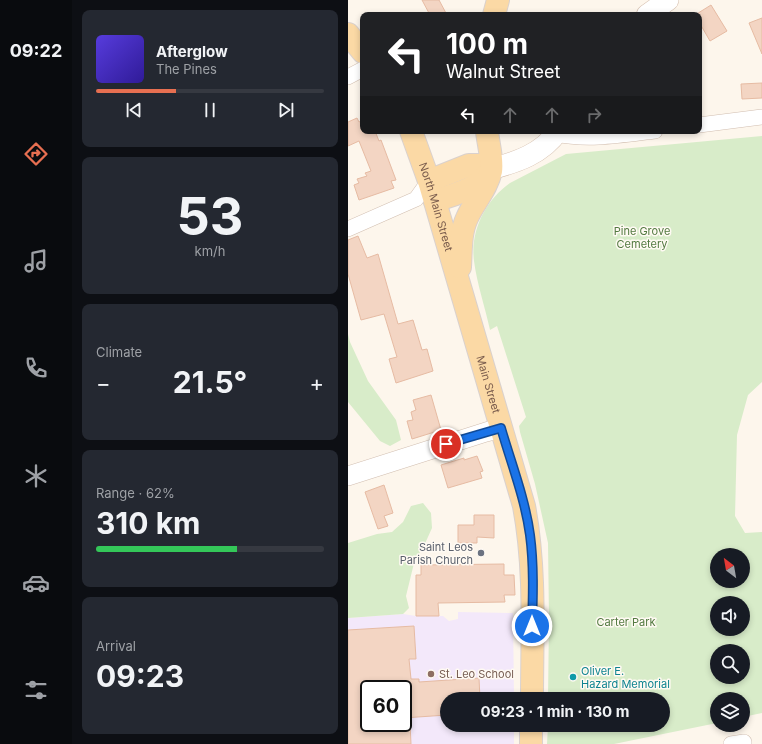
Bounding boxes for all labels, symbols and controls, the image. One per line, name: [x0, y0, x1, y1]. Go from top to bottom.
text: 100 m: [446, 27, 528, 61]
icon: left: [380, 28, 432, 80]
text: 09:22: [10, 40, 62, 61]
text: Afterglow: [156, 42, 228, 61]
text: The Pines: [156, 61, 217, 77]
text: Walnut Street: [446, 61, 560, 82]
icon: previous: [123, 99, 145, 121]
icon: pause: [199, 99, 221, 121]
icon: next: [275, 99, 297, 121]
icon: left: [457, 104, 479, 126]
icon: ahead: [499, 104, 521, 126]
icon: ahead: [541, 104, 563, 126]
icon: right: [583, 104, 605, 126]
icon: directions: [22, 140, 50, 168]
street label: North Main Street: [416, 161, 456, 253]
text: 53: [177, 185, 243, 248]
park label: Pine Grove Cemetery: [614, 224, 670, 251]
text: km/h: [195, 243, 225, 259]
icon: music: [22, 247, 50, 275]
text: Climate: [96, 344, 142, 360]
icon: phone: [22, 354, 50, 382]
street label: Main Street: [473, 354, 504, 415]
text: 21.5°: [173, 364, 247, 400]
text: −: [96, 370, 111, 396]
text: +: [309, 370, 324, 396]
pin: [429, 427, 463, 461]
icon: arrive: [435, 433, 457, 455]
icon: climate: [22, 462, 50, 490]
text: Range · 62%: [96, 485, 175, 501]
text: 310 km: [96, 505, 200, 541]
place label: Saint Leos Parish Church: [400, 540, 473, 567]
marker: Saint Leos Parish Church: [476, 548, 486, 558]
north arrow: [710, 548, 750, 588]
map controls: [710, 548, 750, 732]
icon: car: [22, 569, 50, 597]
button: sound: [710, 596, 750, 636]
position arrow: [511, 605, 553, 647]
park label: Carter Park: [596, 615, 656, 629]
text: Arrival: [96, 638, 136, 654]
button: search: [710, 644, 750, 684]
text: 09:23: [96, 658, 184, 694]
place label: Oliver E. Hazard Memorial: [581, 664, 670, 691]
place label: St. Leo School: [439, 667, 514, 681]
marker: St. Leo School: [426, 669, 436, 679]
marker: Oliver E. Hazard Memorial: [568, 672, 578, 682]
icon: filters: [22, 676, 50, 704]
speed limit sign: 60: [360, 680, 412, 732]
button: layers: [710, 692, 750, 732]
text: 09:23 · 1 min · 130 m: [481, 702, 629, 721]

